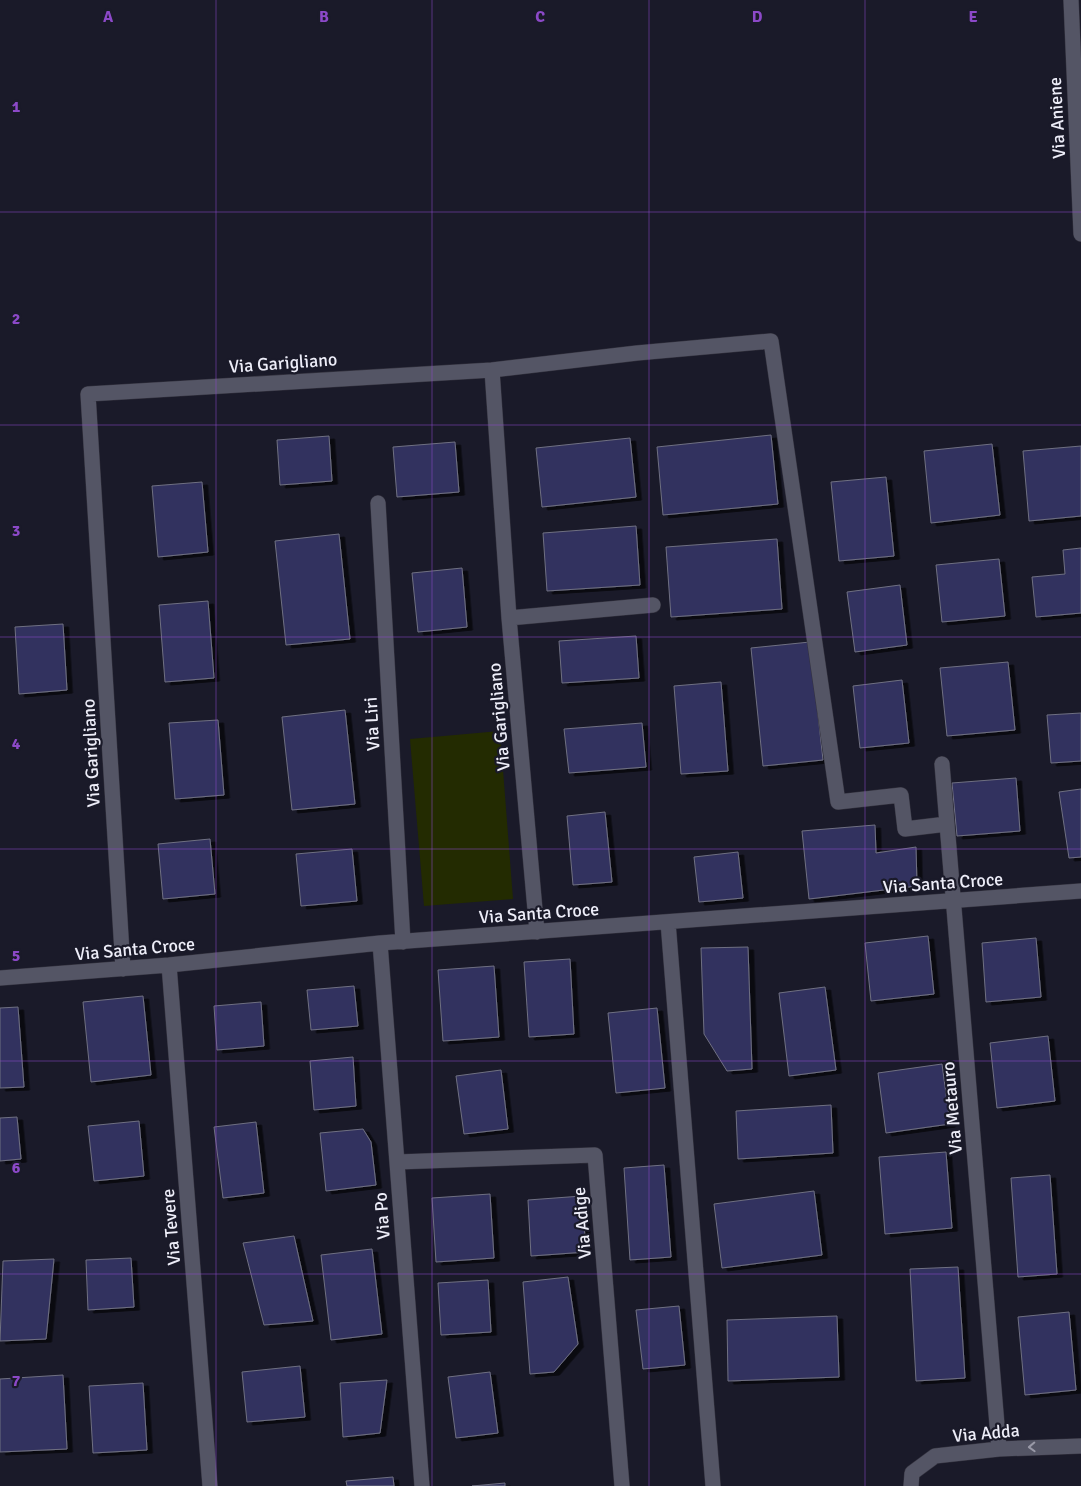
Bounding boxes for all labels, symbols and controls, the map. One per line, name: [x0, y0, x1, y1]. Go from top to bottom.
text: A: [103, 7, 114, 27]
text: B: [319, 7, 329, 27]
text: C: [535, 7, 545, 27]
text: D: [752, 7, 763, 27]
text: E: [968, 7, 978, 27]
street label: Via Aniene: [1044, 77, 1070, 159]
text: 1: [12, 97, 21, 117]
text: 2: [12, 309, 20, 329]
street label: Via Garigliano: [228, 348, 338, 378]
text: 3: [12, 521, 20, 541]
street label: Via Garigliano: [483, 662, 515, 772]
street label: Via Liri: [360, 696, 384, 752]
street label: Via Garigliano: [77, 698, 105, 808]
text: 4: [12, 734, 21, 754]
street label: Via Santa Croce: [882, 868, 1004, 898]
street label: Via Santa Croce: [478, 898, 600, 928]
street label: Via Santa Croce: [74, 933, 196, 965]
text: 5: [12, 946, 20, 966]
street label: Via Metauro: [937, 1061, 967, 1155]
text: 6: [12, 1158, 21, 1178]
street label: Via Adige: [568, 1186, 596, 1260]
street label: Via Tevere: [157, 1188, 185, 1266]
street label: Via Po: [369, 1192, 395, 1240]
text: 7: [12, 1371, 21, 1391]
street label: Via Adda: [951, 1419, 1021, 1447]
one-way arrow: [1028, 1442, 1036, 1453]

